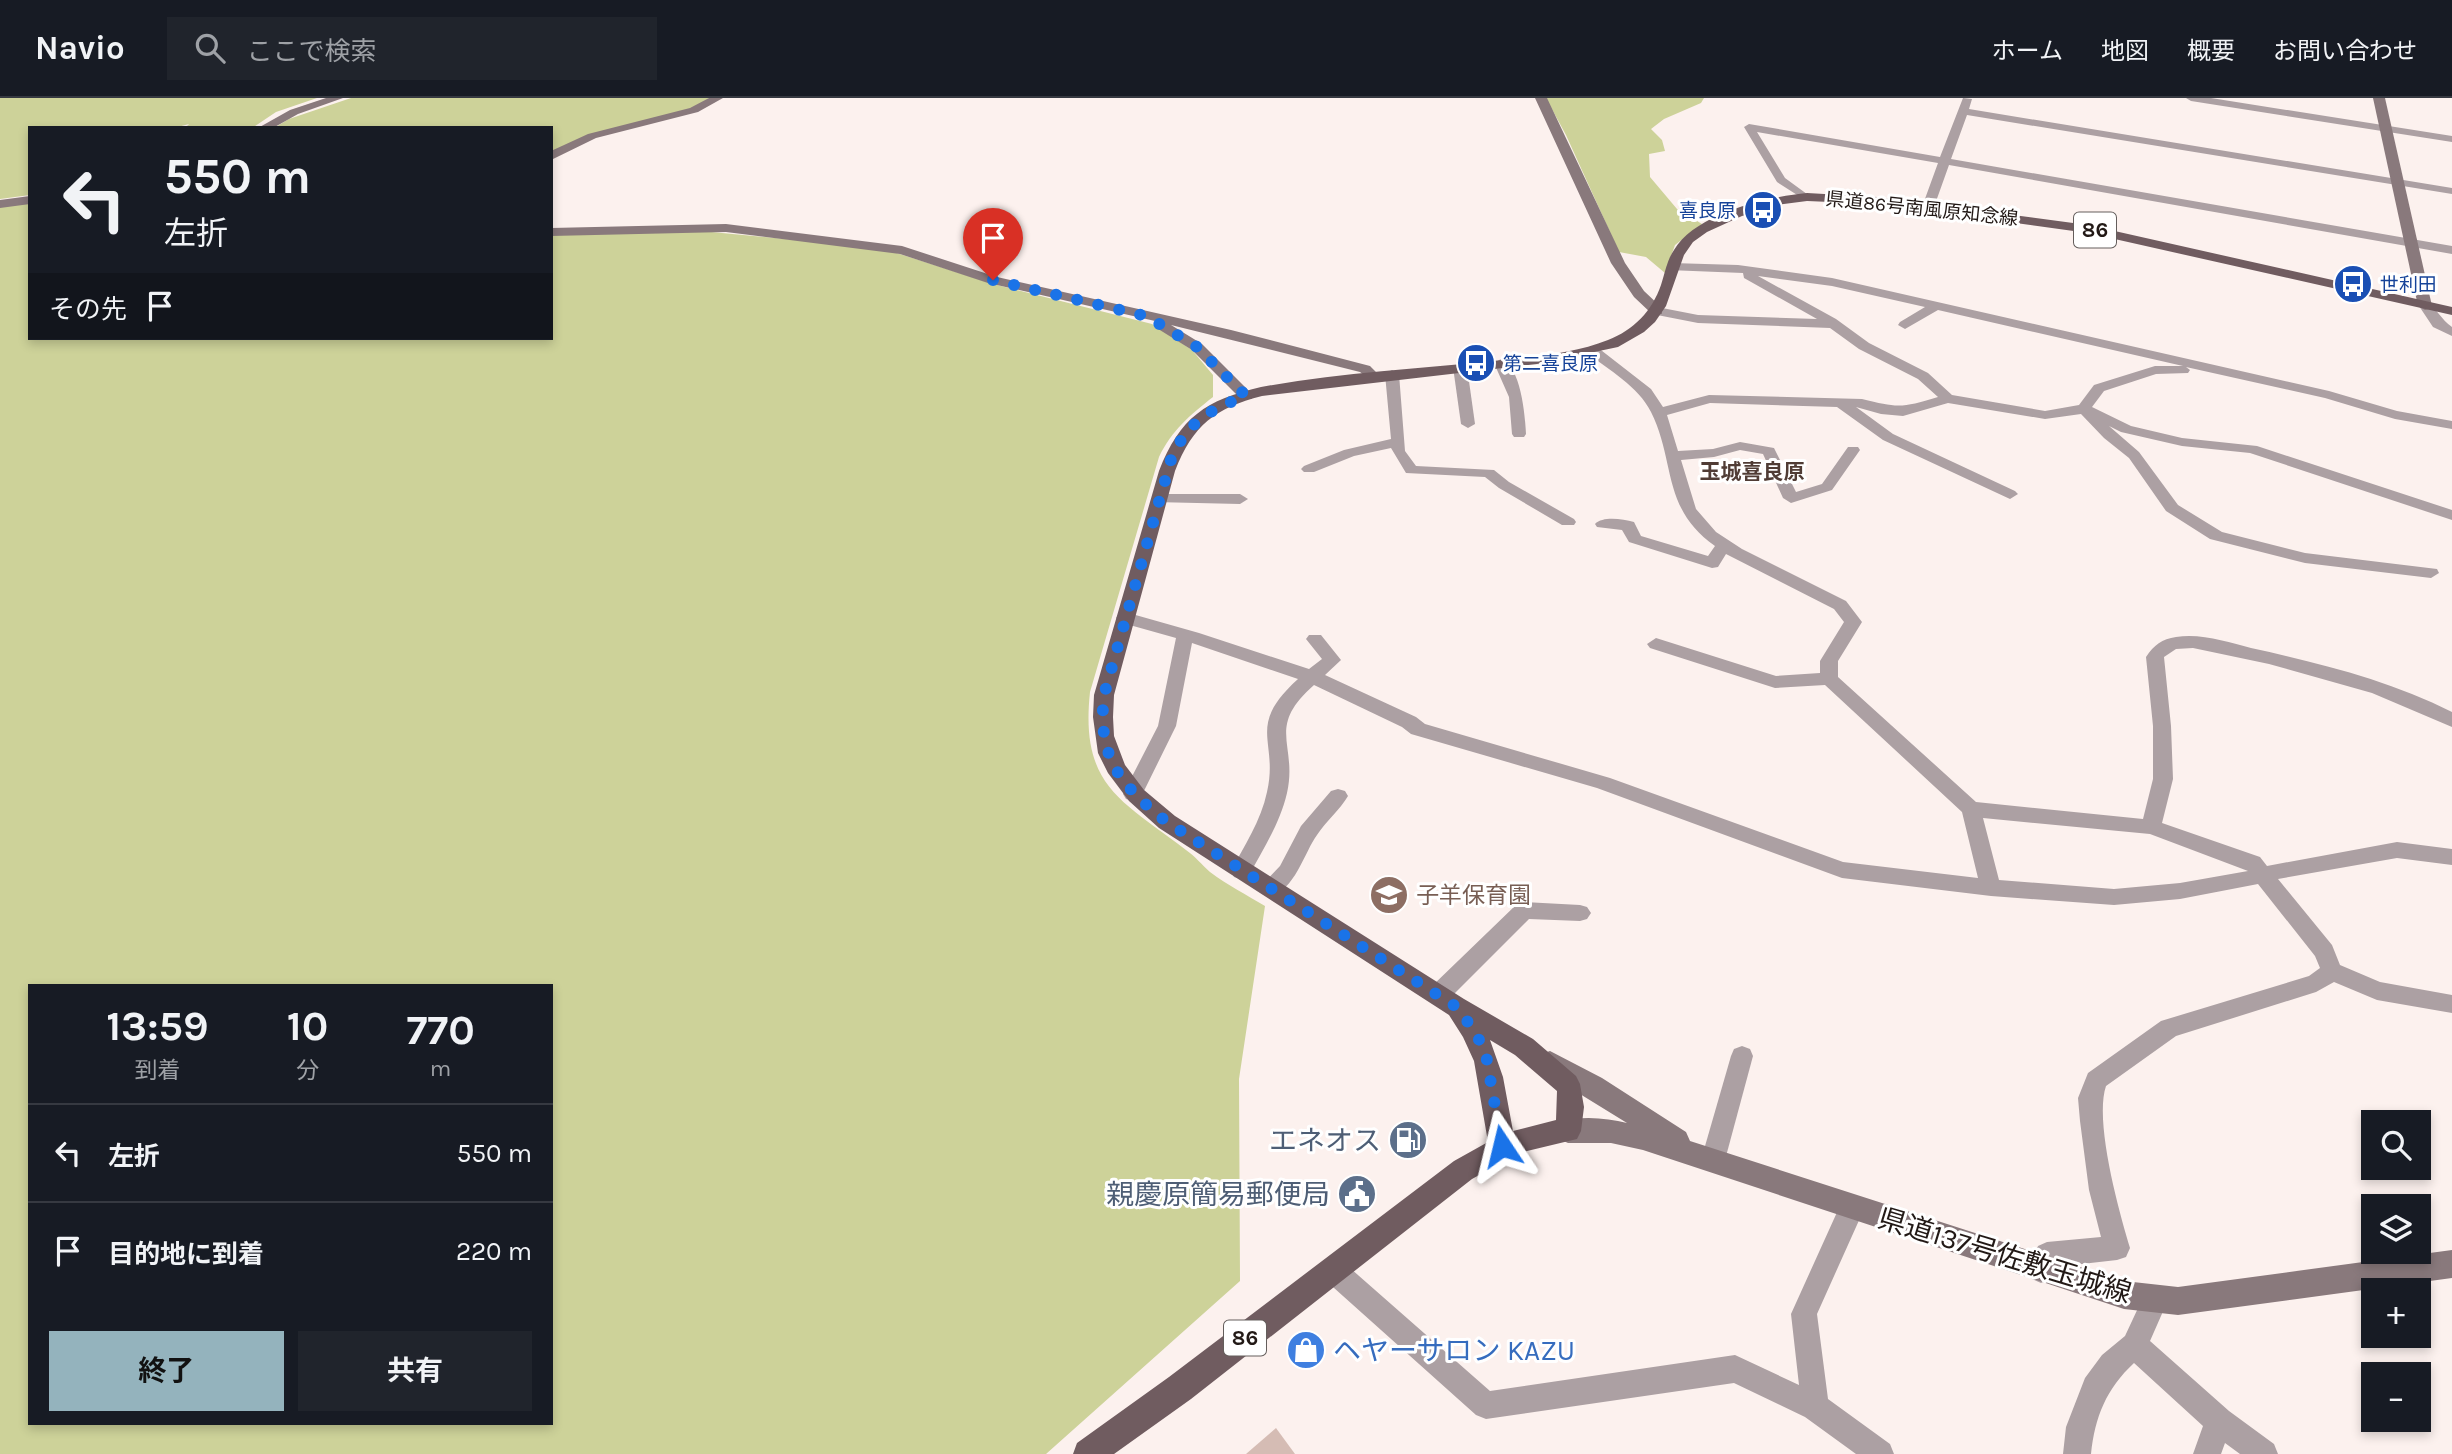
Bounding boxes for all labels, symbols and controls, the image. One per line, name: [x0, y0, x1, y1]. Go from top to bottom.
search box: [167, 17, 657, 80]
text: Navio: [35, 29, 125, 67]
icon: search: [191, 29, 229, 67]
text: ここで検索: [247, 36, 377, 67]
text: ホーム: [1992, 37, 2063, 65]
text: 地図: [2101, 37, 2149, 65]
text: 概要: [2187, 37, 2235, 65]
text: お問い合わせ: [2273, 37, 2417, 65]
text: 550 m: [164, 148, 311, 205]
icon: left: [49, 154, 140, 245]
street label: 県道86号南風原知念線: [1824, 188, 2019, 230]
bus stop icon: 喜良原: [1742, 189, 1784, 231]
place label: 喜良原: [1679, 200, 1736, 222]
pin: [963, 208, 1023, 280]
road number: 86: [2074, 212, 2116, 248]
text: 左折: [164, 215, 228, 252]
icon: arrive: [974, 219, 1012, 257]
bus stop icon: 世利田: [2332, 263, 2374, 305]
place label: 世利田: [2380, 274, 2437, 296]
icon: arrive: [141, 287, 179, 325]
text: その先: [49, 294, 127, 325]
bus stop icon: 第二喜良原: [1455, 342, 1497, 384]
place label: 第二喜良原: [1503, 353, 1598, 375]
district label: 玉城喜良原: [1700, 460, 1805, 484]
school or university icon: 子羊保育園: [1368, 874, 1410, 916]
place label: 子羊保育園: [1416, 882, 1531, 909]
text: 13:59: [106, 1001, 209, 1051]
text: 10: [287, 1001, 328, 1051]
text: 770: [406, 1005, 475, 1055]
text: m: [430, 1055, 451, 1082]
text: 到着: [134, 1057, 180, 1084]
text: 分: [296, 1057, 319, 1084]
position arrow: [1465, 1109, 1539, 1183]
map controls: [2361, 1110, 2431, 1432]
button: search: [2361, 1110, 2431, 1180]
fuel station icon: エネオス: [1387, 1119, 1429, 1161]
place label: エネオス: [1269, 1124, 1381, 1157]
icon: left: [49, 1134, 87, 1172]
text: 550 m: [457, 1138, 532, 1169]
text: 左折: [108, 1141, 160, 1172]
public building icon: 親慶原簡易郵便局: [1336, 1173, 1378, 1215]
place label: 親慶原簡易郵便局: [1106, 1178, 1330, 1211]
button: layers: [2361, 1194, 2431, 1264]
street label: 県道137号佐敷玉城線: [1874, 1201, 2135, 1310]
icon: arrive: [49, 1232, 87, 1270]
text: 220 m: [456, 1236, 532, 1267]
text: 目的地に到着: [108, 1239, 264, 1270]
button: +: [2361, 1278, 2431, 1348]
road number: 86: [1224, 1320, 1266, 1356]
shop icon: ヘヤーサロン KAZU: [1285, 1329, 1327, 1371]
button: 終了: [49, 1331, 284, 1411]
button: 共有: [298, 1331, 532, 1411]
place label: ヘヤーサロン KAZU: [1333, 1334, 1575, 1367]
button: −: [2361, 1362, 2431, 1432]

